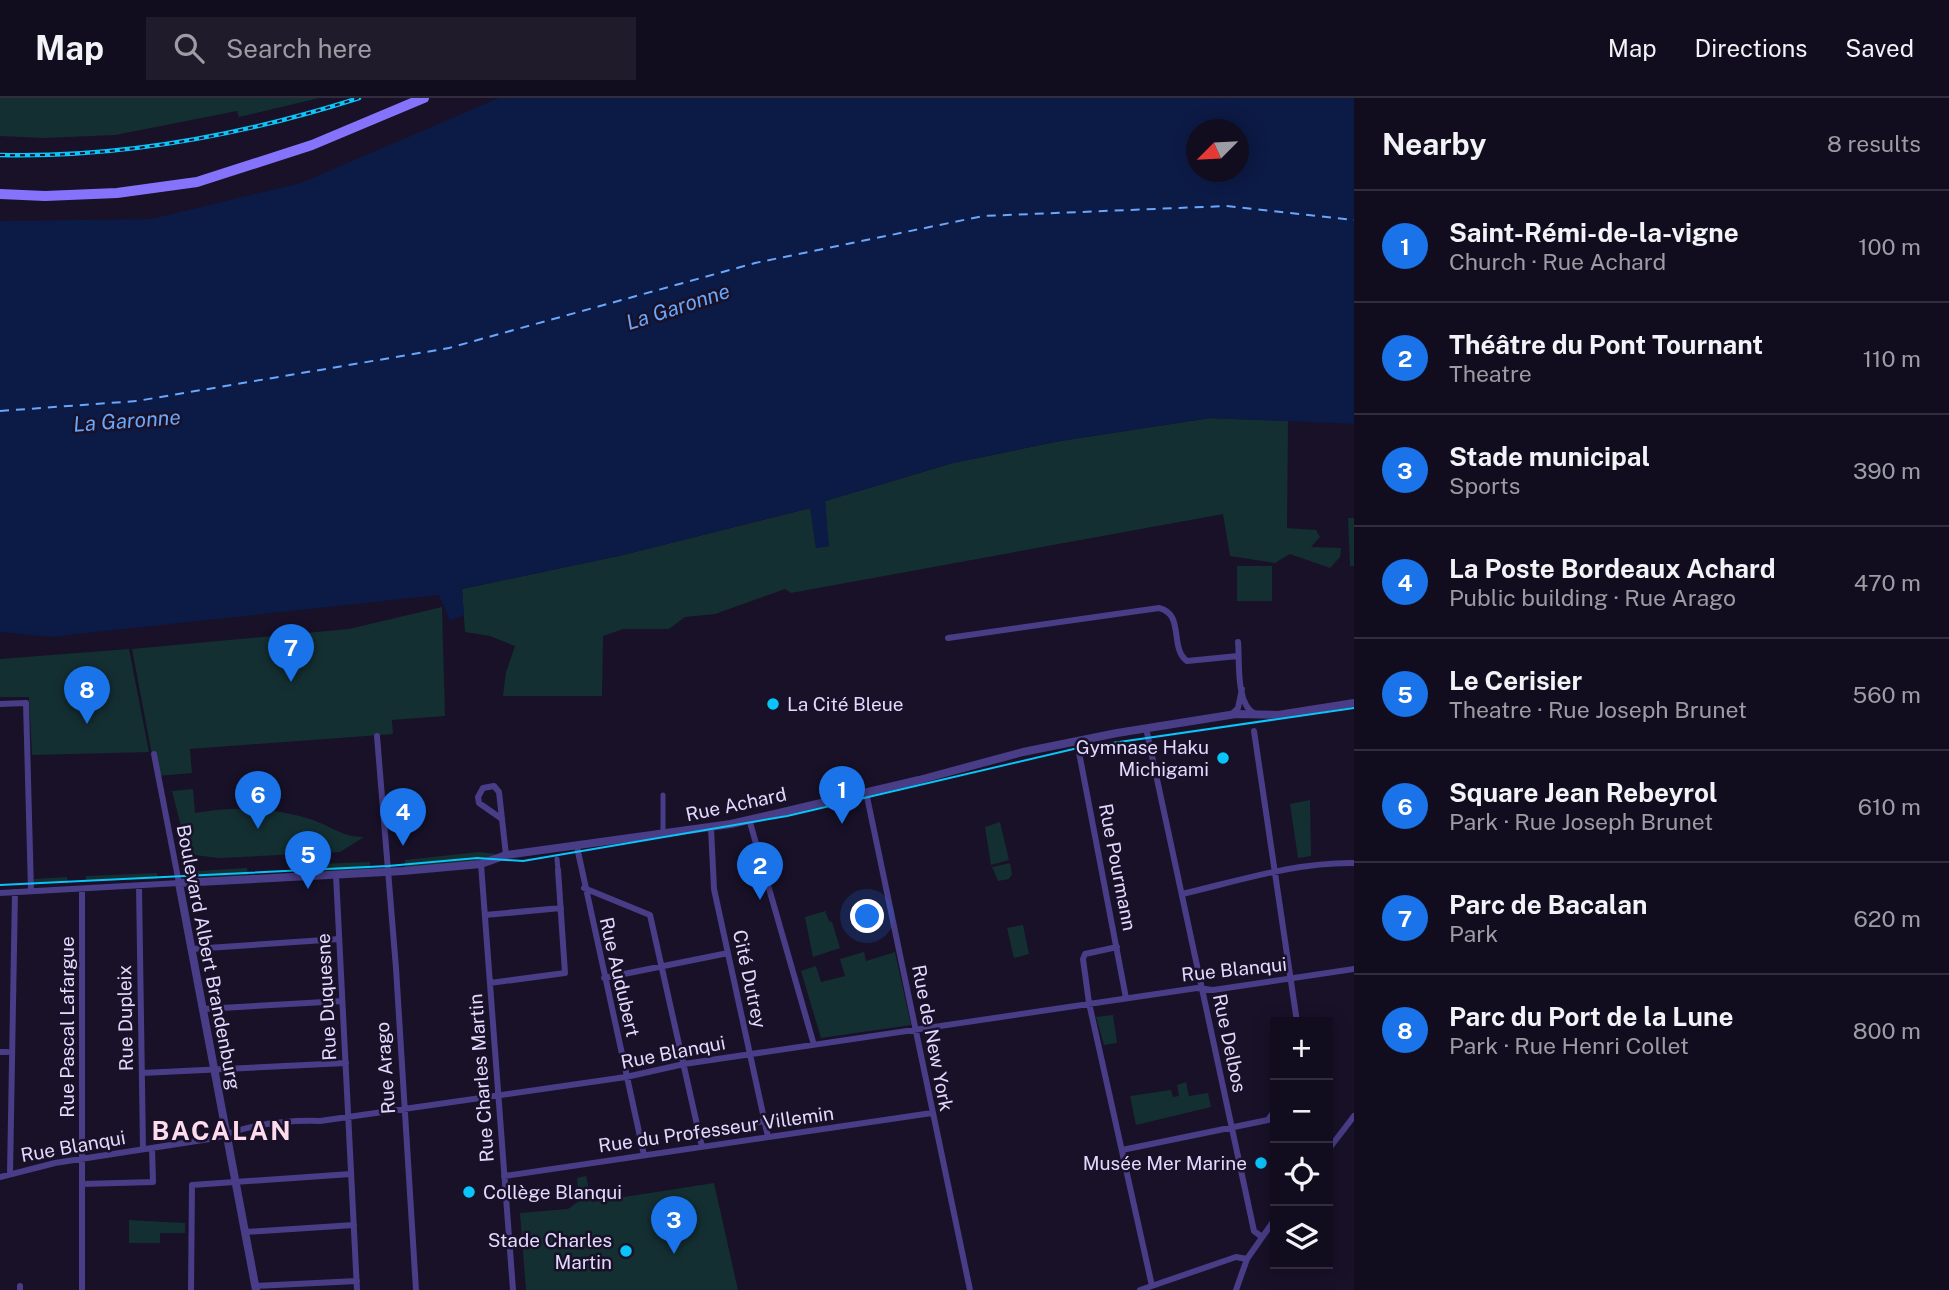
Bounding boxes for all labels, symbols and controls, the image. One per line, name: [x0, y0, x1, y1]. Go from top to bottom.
search box: [146, 17, 636, 80]
text: Map: [35, 29, 104, 67]
icon: search: [170, 29, 208, 67]
text: Search here: [226, 33, 372, 64]
text: Map: [1608, 34, 1657, 62]
text: Directions: [1695, 34, 1807, 62]
text: Saved: [1845, 34, 1914, 62]
north arrow: [1186, 119, 1249, 182]
text: Nearby: [1382, 126, 1486, 162]
text: 8 results: [1827, 130, 1921, 157]
text: Saint-Rémi-de-la-vigne: [1449, 217, 1739, 248]
text: 1: [1400, 233, 1410, 260]
text: 100 m: [1858, 233, 1921, 260]
text: Church · Rue Achard: [1449, 248, 1666, 275]
water label: La Garonne: [623, 278, 733, 335]
text: Théâtre du Pont Tournant: [1449, 329, 1763, 360]
text: 2: [1398, 345, 1412, 372]
text: 110 m: [1863, 345, 1921, 372]
text: Theatre: [1449, 360, 1532, 387]
water label: La Garonne: [72, 404, 182, 437]
text: Stade municipal: [1449, 441, 1650, 472]
text: 3: [1397, 457, 1413, 484]
text: 390 m: [1853, 457, 1921, 484]
text: Sports: [1449, 472, 1520, 499]
text: La Poste Bordeaux Achard: [1449, 553, 1775, 584]
text: 4: [1397, 569, 1413, 596]
text: 470 m: [1854, 569, 1921, 596]
text: Public building · Rue Arago: [1449, 584, 1736, 611]
pin: 7: [268, 624, 314, 682]
text: Le Cerisier: [1449, 665, 1582, 696]
pin: 8: [64, 666, 110, 724]
text: 5: [1397, 681, 1413, 708]
text: 560 m: [1853, 681, 1921, 708]
place label: La Cité Bleue: [787, 693, 904, 715]
marker: La Cité Bleue: [765, 696, 781, 712]
text: Theatre · Rue Joseph Brunet: [1449, 696, 1747, 723]
place label: Gymnase Haku Michigami: [1076, 736, 1209, 780]
marker: Gymnase Haku Michigami: [1215, 750, 1231, 766]
pin: 1: [819, 766, 865, 824]
pin: 6: [235, 771, 281, 829]
text: Square Jean Rebeyrol: [1449, 777, 1718, 808]
street label: Rue Achard: [684, 783, 788, 825]
pin: 4: [380, 788, 426, 846]
text: 6: [1397, 793, 1413, 820]
text: 610 m: [1858, 793, 1921, 820]
street label: Rue Pourmann: [1095, 802, 1141, 932]
text: Park · Rue Joseph Brunet: [1449, 808, 1713, 835]
street label: Boulevard Albert Brandenburg: [172, 822, 246, 1092]
pin: 5: [285, 831, 331, 889]
pin: 2: [737, 842, 783, 900]
text: Parc de Bacalan: [1449, 889, 1647, 920]
your location: [850, 899, 884, 933]
text: 7: [1398, 905, 1412, 932]
text: 620 m: [1853, 905, 1921, 932]
street label: Rue Audubert: [596, 915, 644, 1039]
text: Park: [1449, 920, 1498, 947]
street label: Cité Dutrey: [729, 928, 771, 1030]
street label: Rue Duquesne: [312, 933, 340, 1061]
street label: Rue Pascal Lafargue: [56, 936, 78, 1118]
street label: Rue Blanqui: [1180, 953, 1288, 985]
street label: Rue de New York: [908, 963, 958, 1113]
street label: Rue Dupleix: [113, 964, 137, 1071]
street label: Rue Delbos: [1209, 992, 1251, 1094]
street label: Rue Charles Martin: [464, 993, 498, 1163]
text: Parc du Port de la Lune: [1449, 1001, 1733, 1032]
map controls: [1270, 1017, 1333, 1269]
button: +: [1270, 1017, 1333, 1080]
text: 8: [1397, 1017, 1413, 1044]
text: 800 m: [1853, 1017, 1921, 1044]
street label: Rue Arago: [371, 1021, 399, 1115]
street label: Rue Blanqui: [619, 1031, 727, 1073]
text: Park · Rue Henri Collet: [1449, 1032, 1689, 1059]
button: −: [1270, 1080, 1333, 1143]
street label: Rue du Professeur Villemin: [597, 1102, 835, 1156]
district label: BACALAN: [151, 1115, 293, 1146]
street label: Rue Blanqui: [19, 1126, 127, 1166]
button: locate: [1270, 1143, 1333, 1206]
place label: Musée Mer Marine: [1083, 1152, 1247, 1174]
marker: Musée Mer Marine: [1253, 1155, 1269, 1171]
place label: Collège Blanqui: [483, 1181, 622, 1203]
marker: Collège Blanqui: [461, 1184, 477, 1200]
pin: 3: [651, 1196, 697, 1254]
button: layers: [1270, 1206, 1333, 1269]
place label: Stade Charles Martin: [488, 1229, 612, 1273]
marker: Stade Charles Martin: [618, 1243, 634, 1259]

